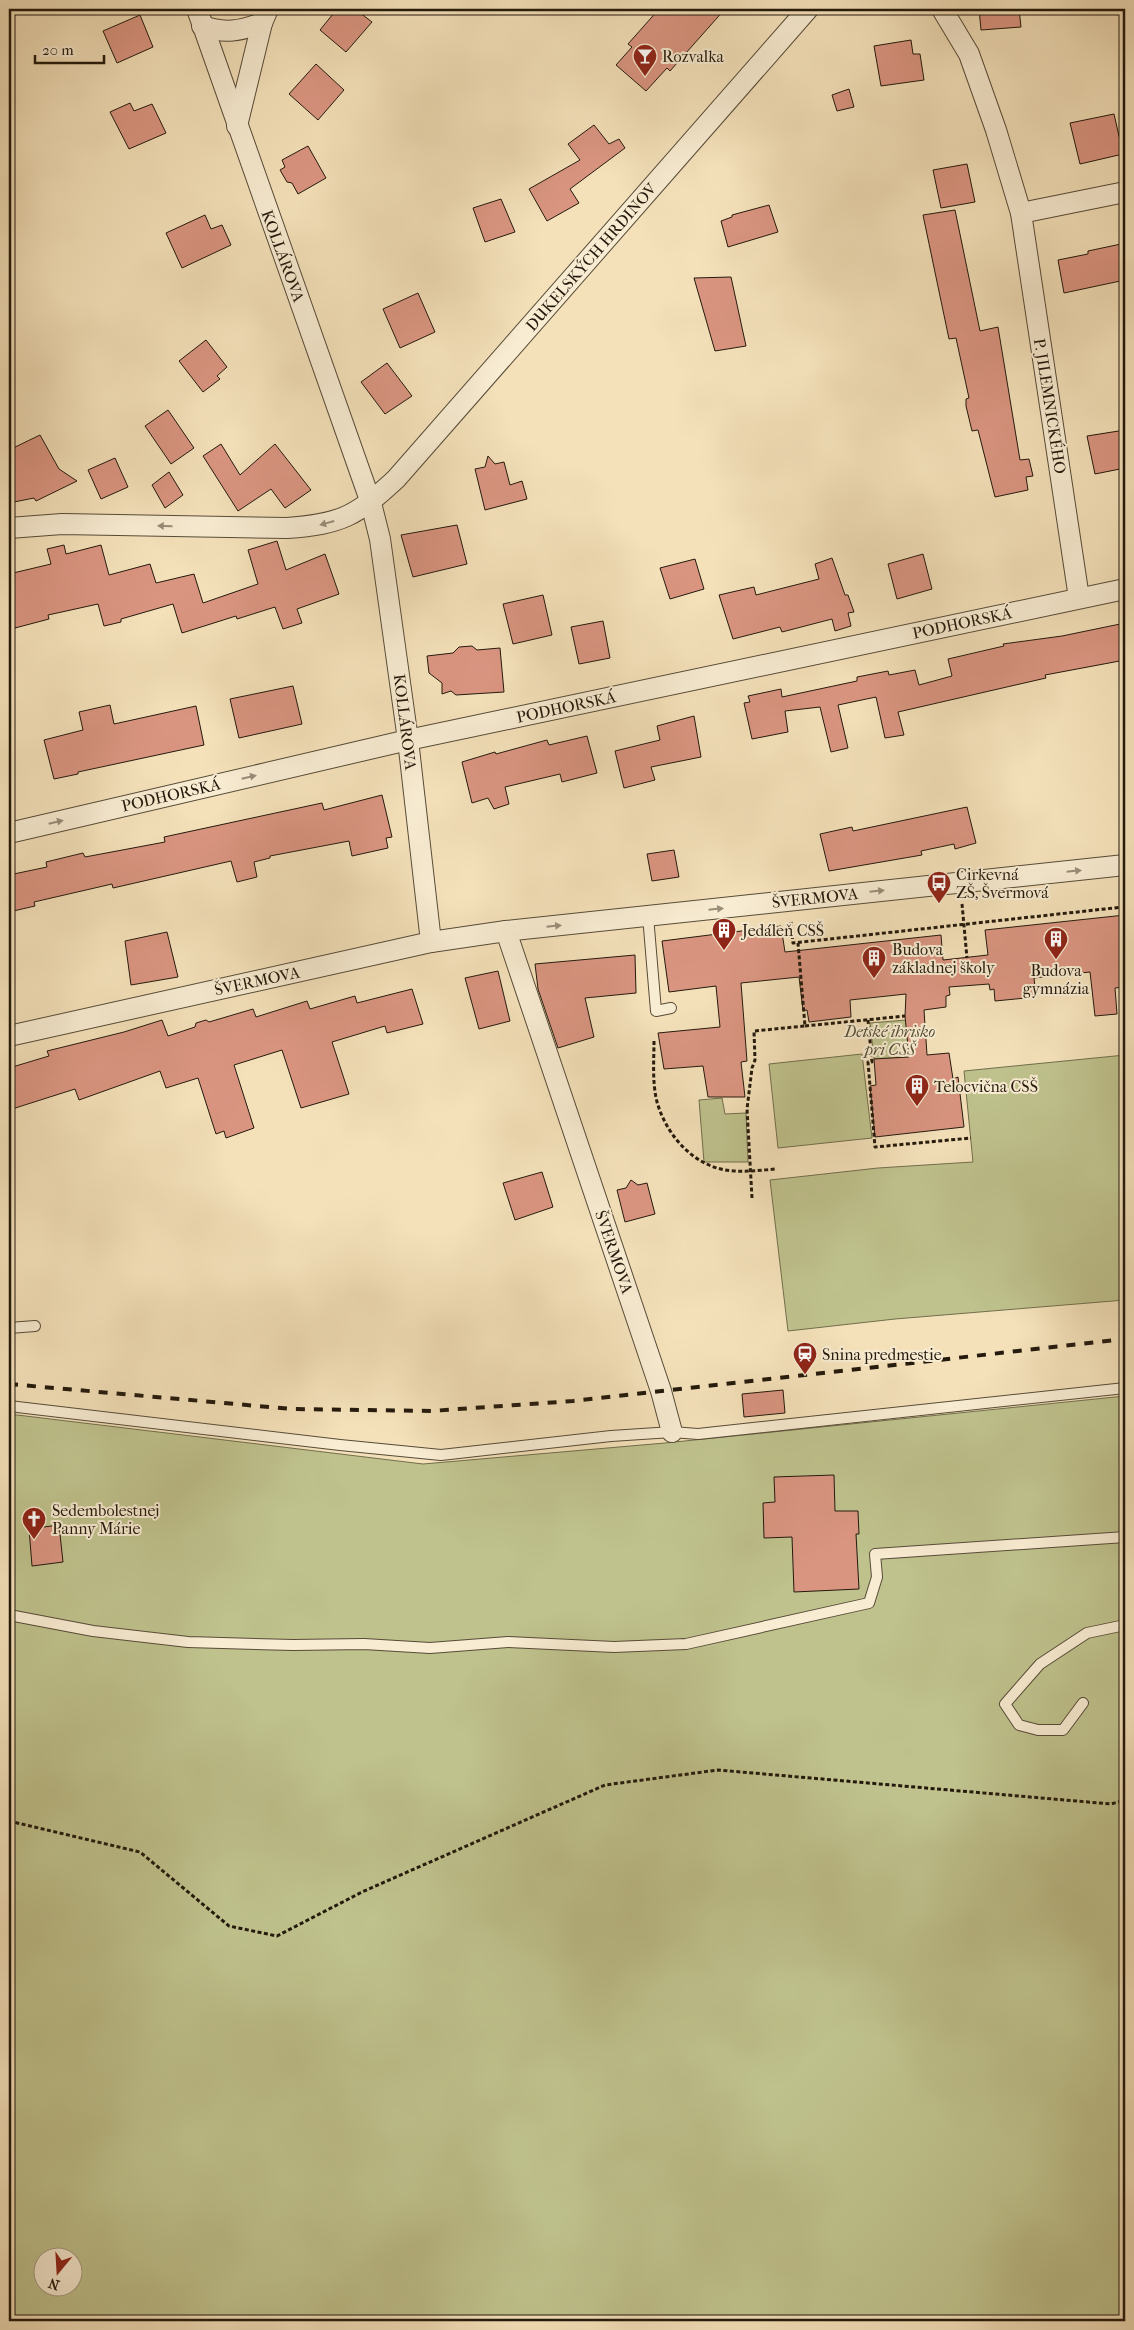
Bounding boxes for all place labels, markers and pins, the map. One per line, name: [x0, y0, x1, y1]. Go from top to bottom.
bar icon: Rozvalka: [632, 43, 658, 77]
place label: Rozvalka: [662, 47, 724, 66]
place label: Cirkevná ZŠ, Švermová: [956, 865, 1049, 902]
bus stop icon: Cirkevná ZŠ, Švermová: [926, 870, 952, 904]
building icon: Jedáleň CSŠ: [711, 917, 737, 951]
place label: Jedáleň CSŠ: [740, 920, 824, 940]
building icon: Budova gymnázia: [1043, 926, 1069, 960]
place label: Budova základnej školy: [892, 940, 995, 977]
building icon: Budova základnej školy: [861, 945, 887, 979]
place label: Budova gymnázia: [1023, 961, 1090, 998]
building icon: Telocvična CSŠ: [904, 1073, 930, 1107]
place label: Telocvična CSŠ: [934, 1076, 1038, 1096]
station icon: Snina predmestie: [792, 1341, 818, 1375]
place label: Snina predmestie: [822, 1345, 942, 1364]
place label: Sedembolestnej Panny Márie: [52, 1501, 159, 1538]
church icon: Sedembolestnej Panny Márie: [21, 1506, 47, 1540]

